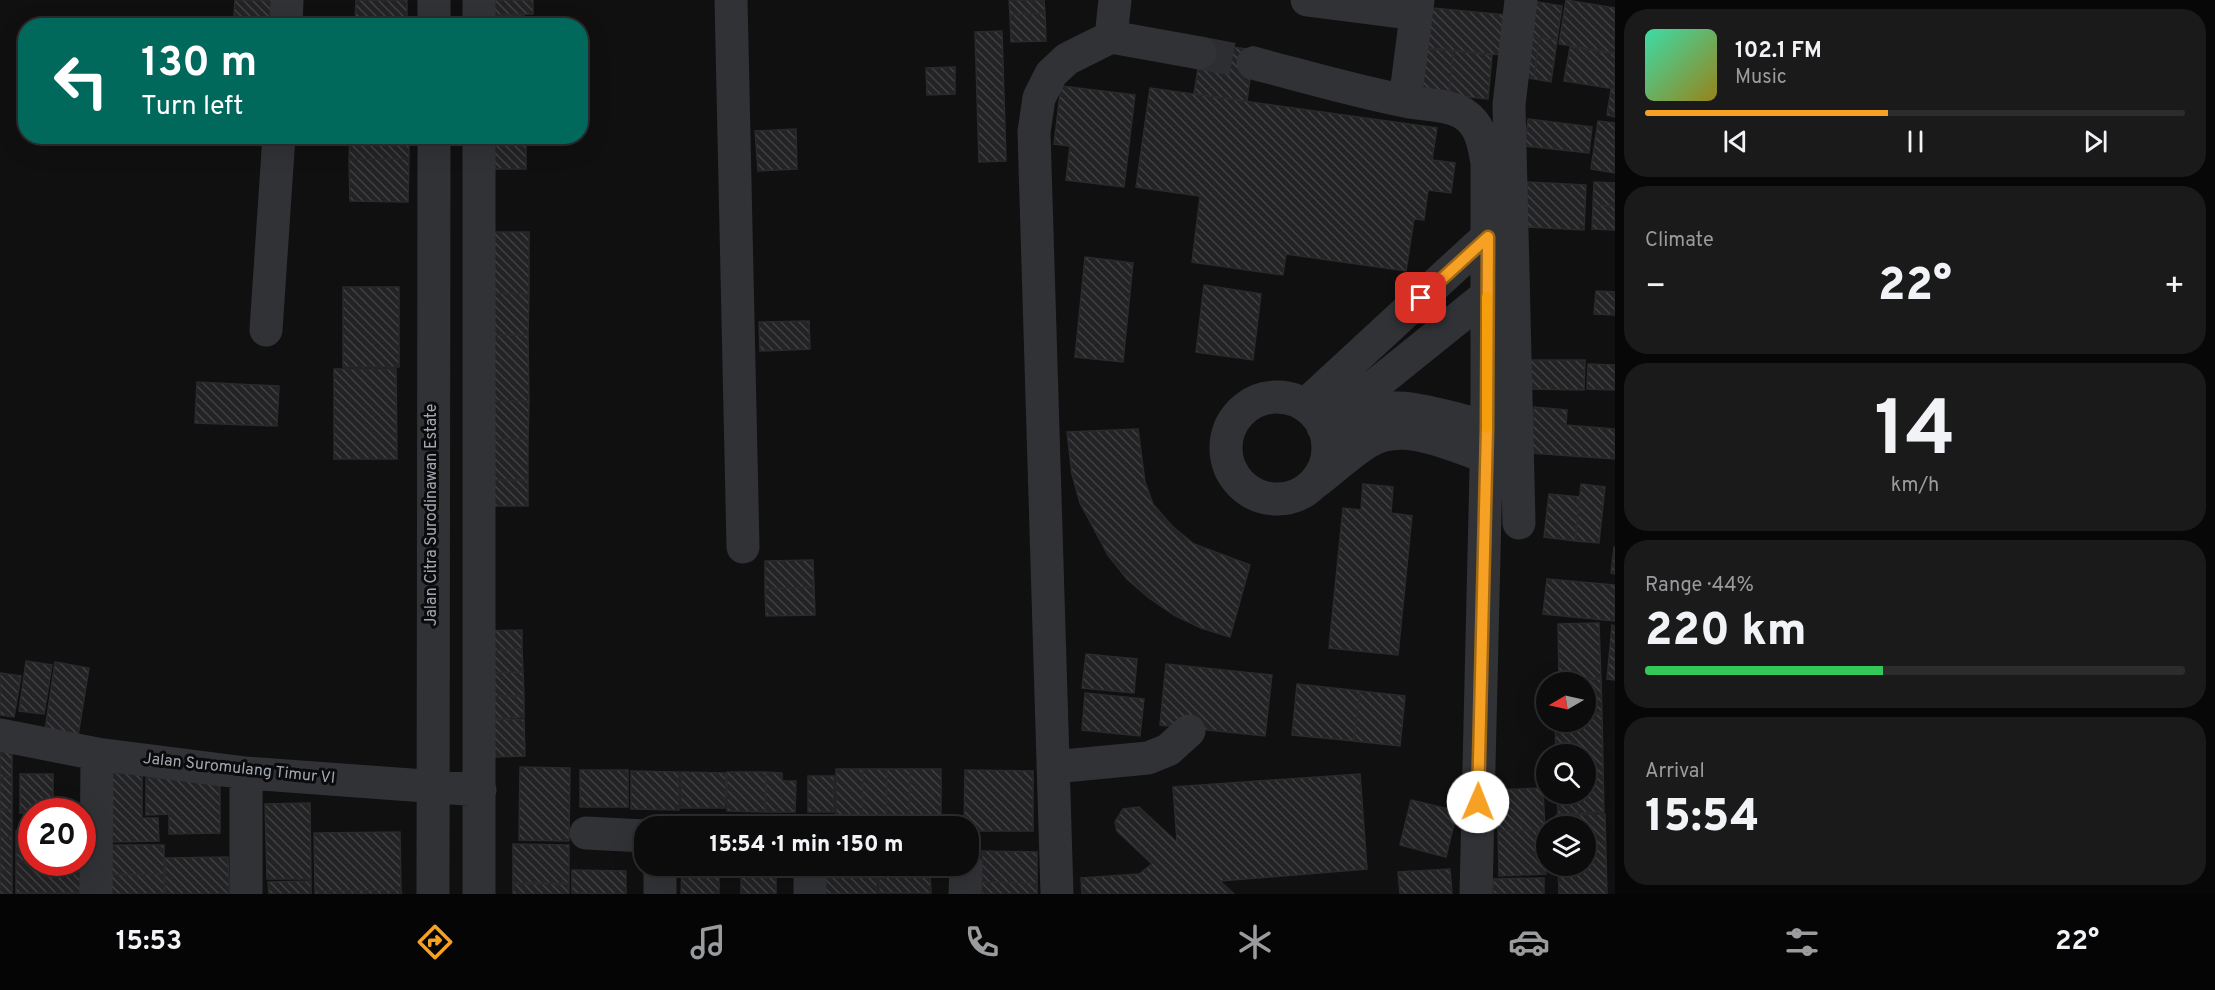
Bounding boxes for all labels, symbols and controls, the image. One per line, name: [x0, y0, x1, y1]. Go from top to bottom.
text: 130 m: [141, 38, 257, 91]
text: 102.1 FM: [1735, 38, 1822, 65]
icon: left: [42, 42, 120, 120]
text: Music: [1735, 65, 1787, 91]
text: Turn left: [141, 90, 243, 124]
icon: previous: [1719, 125, 1752, 158]
icon: pause: [1899, 125, 1932, 158]
icon: next: [2079, 125, 2112, 158]
text: Climate: [1645, 228, 1714, 254]
text: 22°: [1878, 259, 1952, 316]
text: −: [1645, 267, 1666, 309]
text: +: [2164, 267, 2185, 309]
pin: [1395, 272, 1446, 323]
icon: arrive: [1404, 281, 1437, 314]
text: 14: [1874, 384, 1956, 483]
street label: Jalan Citra Surodinawan Estate: [422, 404, 442, 626]
text: km/h: [1891, 473, 1939, 499]
text: Range · 44%: [1645, 573, 1754, 599]
text: 220 km: [1645, 604, 1807, 661]
north arrow: [1536, 672, 1596, 732]
map controls: [1536, 672, 1596, 876]
button: search: [1536, 744, 1596, 804]
street label: Jalan Suromulang Timur VI: [142, 749, 336, 789]
text: Arrival: [1645, 759, 1705, 785]
position arrow: [1446, 770, 1510, 834]
text: 15:54: [1645, 790, 1759, 847]
speed limit sign: 20: [18, 798, 96, 876]
button: layers: [1536, 816, 1596, 876]
text: 15:54 · 1 min · 150 m: [709, 832, 904, 859]
icon: directions: [414, 921, 456, 963]
icon: music: [687, 921, 729, 963]
icon: phone: [961, 921, 1003, 963]
icon: climate: [1234, 921, 1276, 963]
icon: car: [1508, 921, 1550, 963]
icon: filters: [1781, 921, 1823, 963]
text: 15:53: [116, 925, 182, 959]
text: 22°: [2055, 925, 2099, 959]

